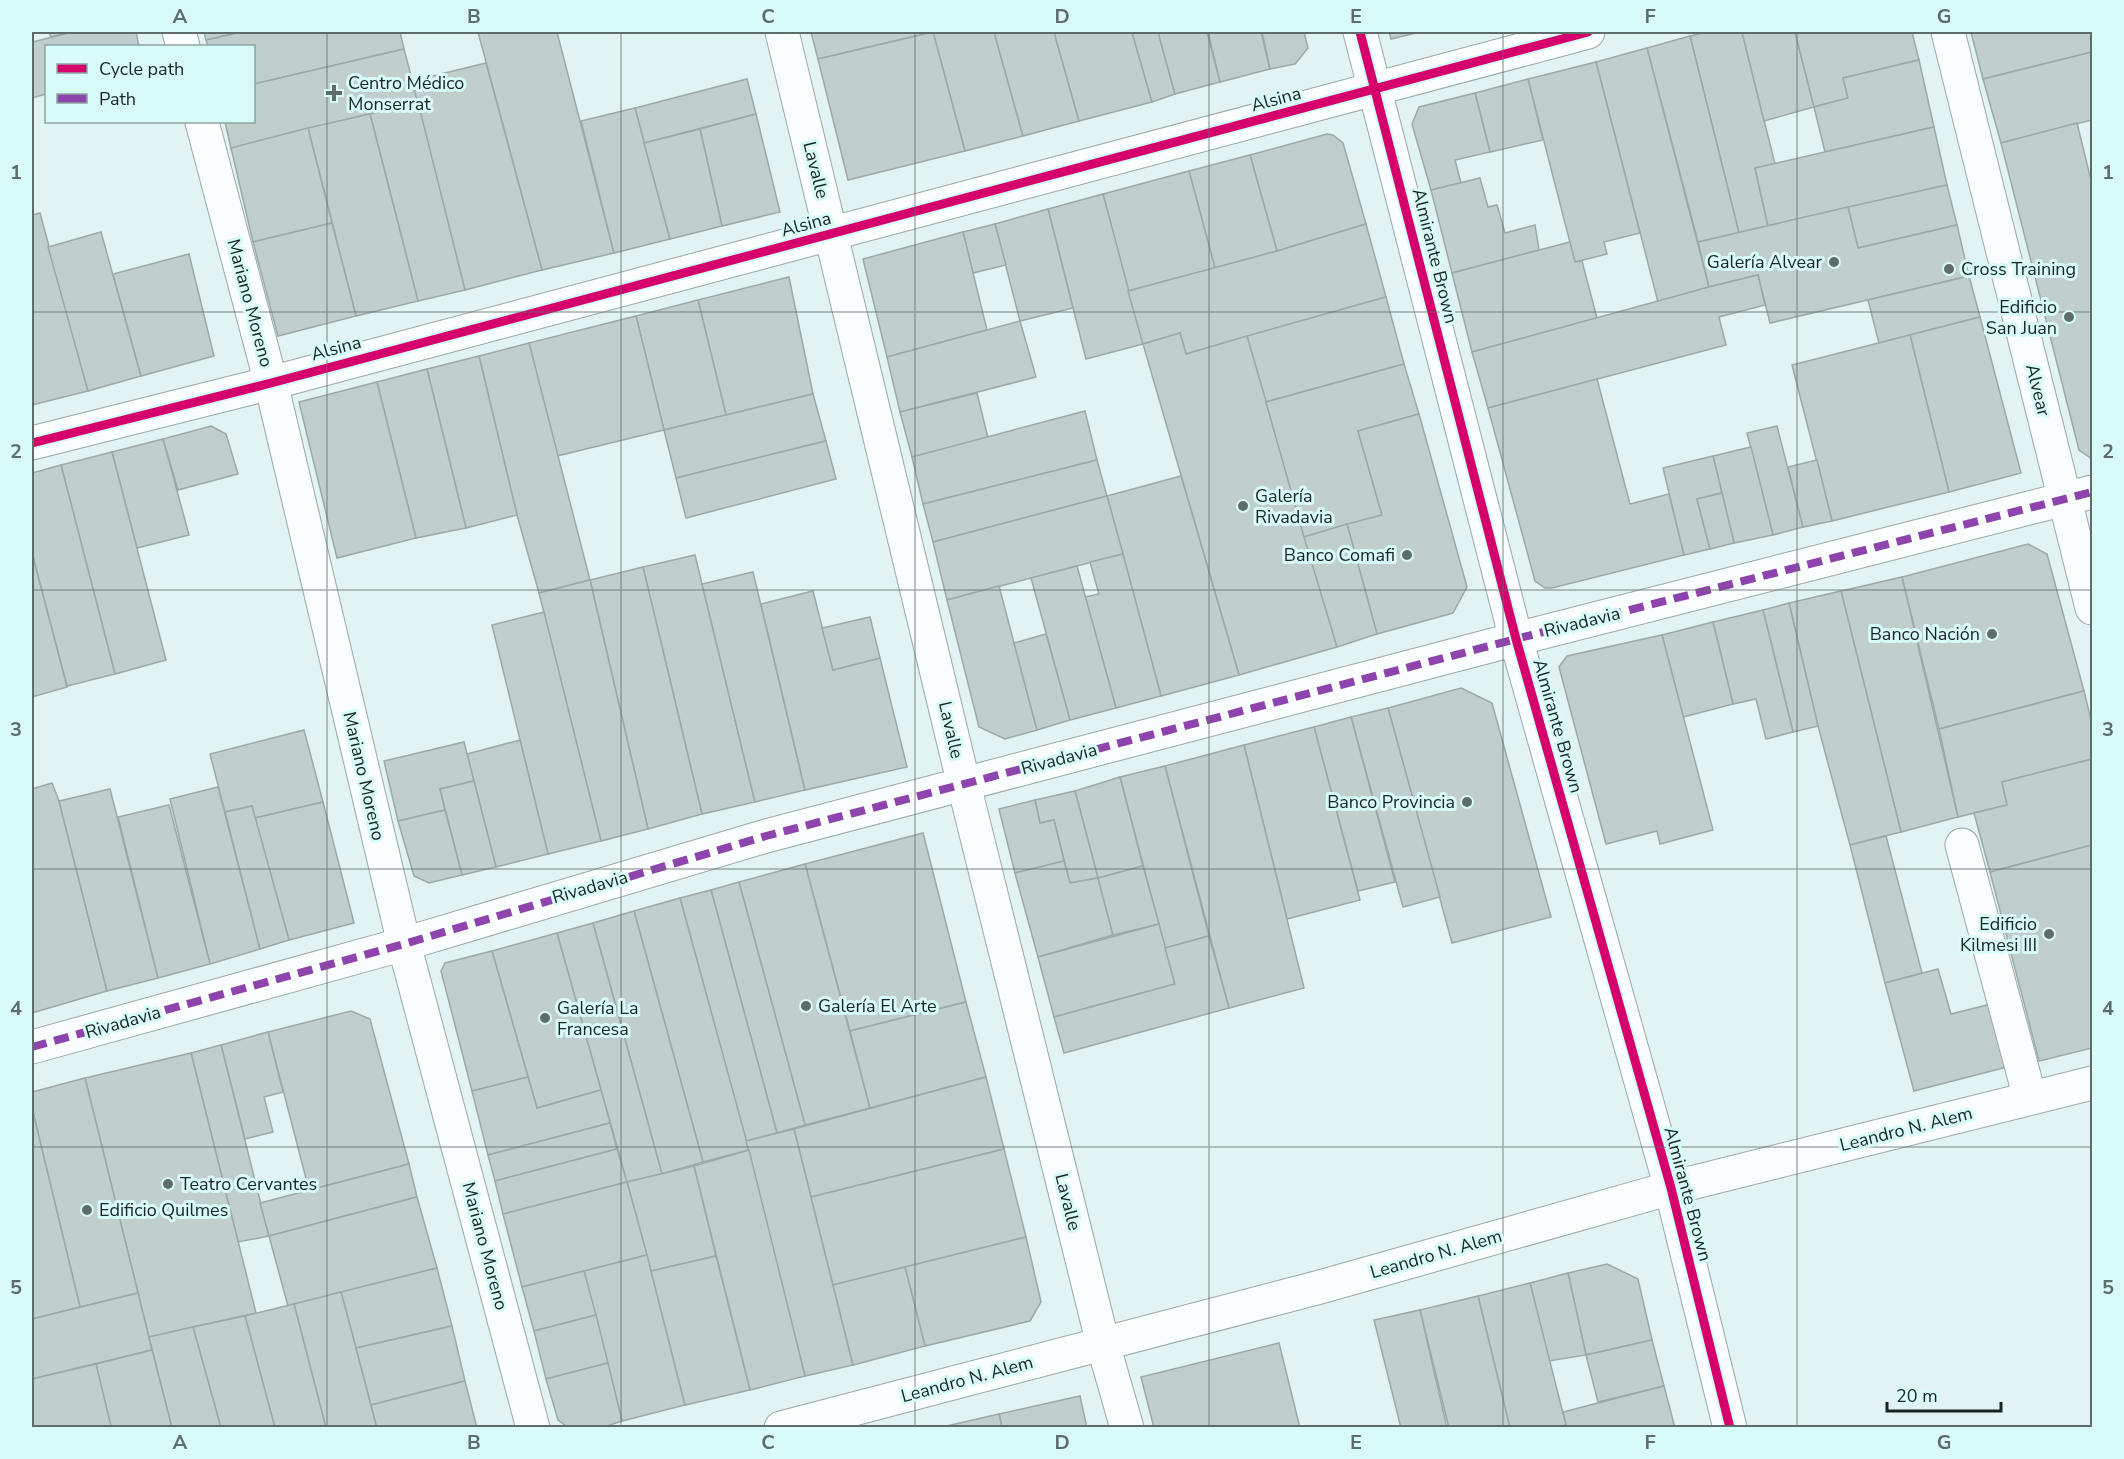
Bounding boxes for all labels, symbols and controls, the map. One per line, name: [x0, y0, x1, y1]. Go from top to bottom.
text: A: [173, 3, 188, 30]
text: B: [467, 3, 481, 30]
text: C: [761, 3, 775, 30]
text: D: [1054, 3, 1070, 30]
text: E: [1350, 3, 1362, 30]
text: F: [1644, 3, 1656, 30]
text: G: [1937, 3, 1951, 30]
legend: [45, 45, 255, 123]
text: Cycle path: [99, 57, 184, 81]
place label: Centro Médico Monserrat: [348, 71, 464, 116]
street label: Alsina: [1248, 81, 1304, 117]
marker: Centro Médico Monserrat: [325, 84, 343, 102]
text: Path: [99, 87, 136, 111]
street label: Lavalle: [797, 139, 835, 201]
text: 1: [10, 159, 22, 186]
text: 1: [2102, 159, 2114, 186]
street label: Almirante Brown: [1407, 186, 1463, 326]
street label: Alsina: [778, 206, 834, 242]
street label: Mariano Moreno: [221, 236, 279, 370]
place label: Galería Alvear: [1707, 250, 1823, 274]
marker: Galería Alvear: [1827, 255, 1841, 269]
place label: Cross Training: [1961, 257, 2076, 281]
marker: Cross Training: [1942, 262, 1956, 276]
place label: Edificio San Juan: [1986, 295, 2057, 340]
marker: Edificio San Juan: [2062, 310, 2076, 324]
street label: Alsina: [308, 330, 364, 366]
street label: Alvear: [2020, 361, 2056, 419]
text: 2: [10, 438, 22, 465]
text: 2: [2102, 438, 2114, 465]
place label: Galería Rivadavia: [1255, 484, 1333, 529]
marker: Galería Rivadavia: [1236, 499, 1250, 513]
place label: Banco Comafi: [1284, 543, 1395, 567]
marker: Banco Comafi: [1400, 548, 1414, 562]
street label: Rivadavia: [1541, 601, 1623, 643]
place label: Banco Nación: [1870, 622, 1980, 646]
marker: Banco Nación: [1985, 627, 1999, 641]
street label: Almirante Brown: [1527, 656, 1589, 796]
street label: Lavalle: [933, 699, 969, 761]
street label: Mariano Moreno: [338, 709, 390, 843]
text: 3: [10, 716, 22, 743]
text: 3: [2102, 716, 2114, 743]
street label: Rivadavia: [1018, 737, 1100, 781]
place label: Banco Provincia: [1327, 790, 1455, 814]
marker: Banco Provincia: [1460, 795, 1474, 809]
street label: Rivadavia: [549, 865, 631, 909]
place label: Edificio Kilmesi III: [1960, 912, 2037, 957]
marker: Edificio Kilmesi III: [2042, 927, 2056, 941]
place label: Galería El Arte: [818, 994, 936, 1018]
text: 4: [10, 995, 22, 1022]
text: 4: [2102, 995, 2114, 1022]
place label: Galería La Francesa: [557, 996, 639, 1041]
marker: Galería El Arte: [799, 999, 813, 1013]
street label: Rivadavia: [82, 1000, 164, 1044]
marker: Galería La Francesa: [538, 1011, 552, 1025]
street label: Leandro N. Alem: [1837, 1101, 1975, 1157]
street label: Almirante Brown: [1659, 1124, 1717, 1264]
street label: Lavalle: [1049, 1171, 1087, 1233]
place label: Teatro Cervantes: [180, 1172, 317, 1196]
marker: Teatro Cervantes: [161, 1177, 175, 1191]
street label: Mariano Moreno: [456, 1179, 514, 1313]
place label: Edificio Quilmes: [99, 1198, 228, 1222]
marker: Edificio Quilmes: [80, 1203, 94, 1217]
street label: Leandro N. Alem: [1367, 1224, 1505, 1284]
text: 5: [10, 1274, 22, 1301]
text: 5: [2102, 1274, 2114, 1301]
street label: Leandro N. Alem: [898, 1350, 1036, 1408]
scale bar: [1887, 1375, 2001, 1413]
text: 20 m: [1896, 1384, 1938, 1408]
text: A: [173, 1429, 188, 1456]
text: B: [467, 1429, 481, 1456]
text: C: [761, 1429, 775, 1456]
text: D: [1054, 1429, 1070, 1456]
text: E: [1350, 1429, 1362, 1456]
text: F: [1644, 1429, 1656, 1456]
text: G: [1937, 1429, 1951, 1456]

